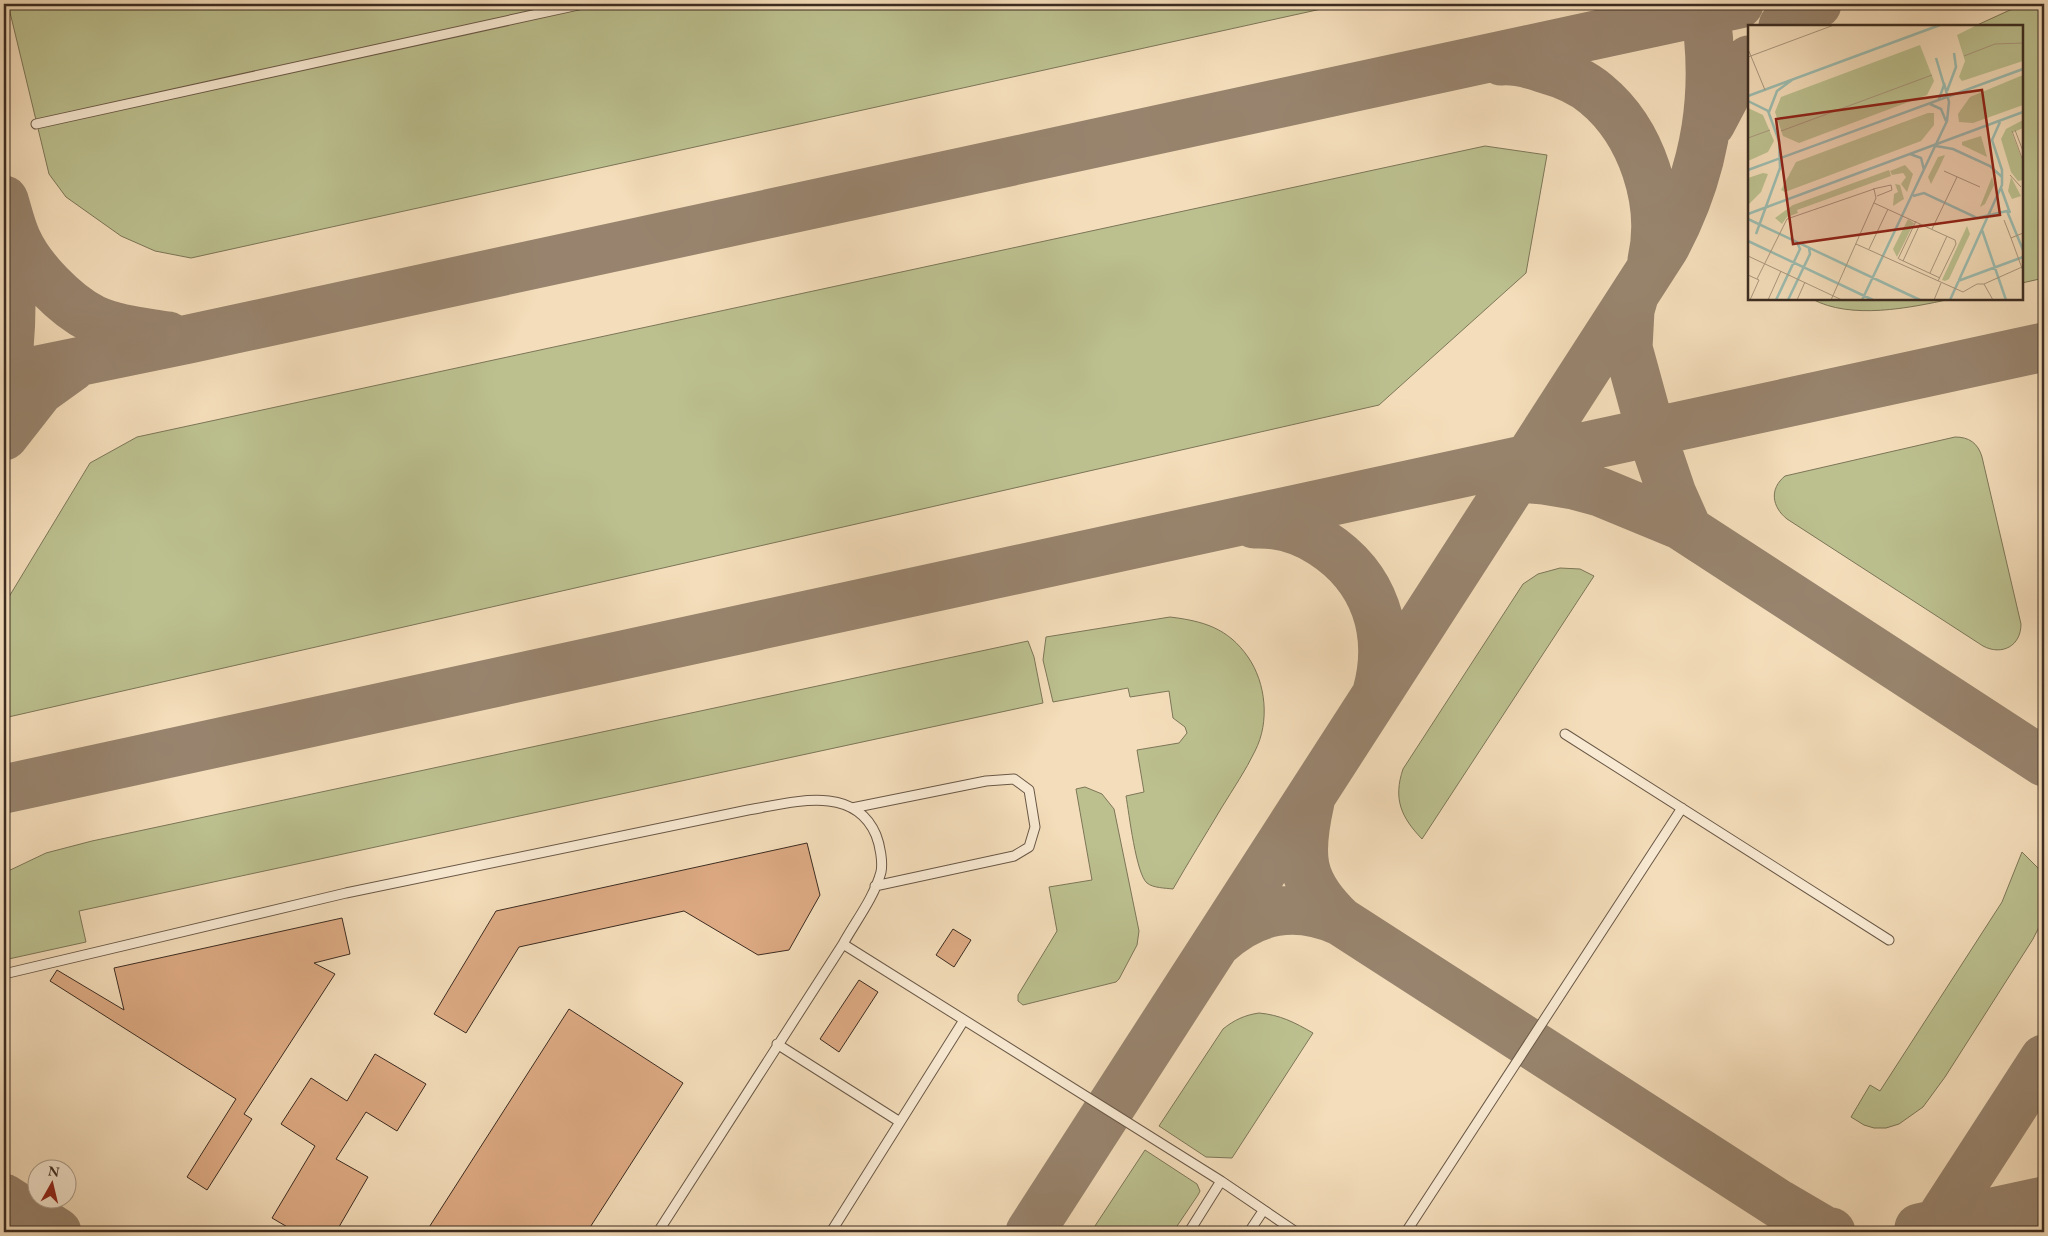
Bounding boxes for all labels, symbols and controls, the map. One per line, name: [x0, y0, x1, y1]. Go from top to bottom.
inset map: [1748, 25, 2023, 300]
north arrow: [28, 1158, 78, 1208]
text: N: [47, 1161, 61, 1181]

